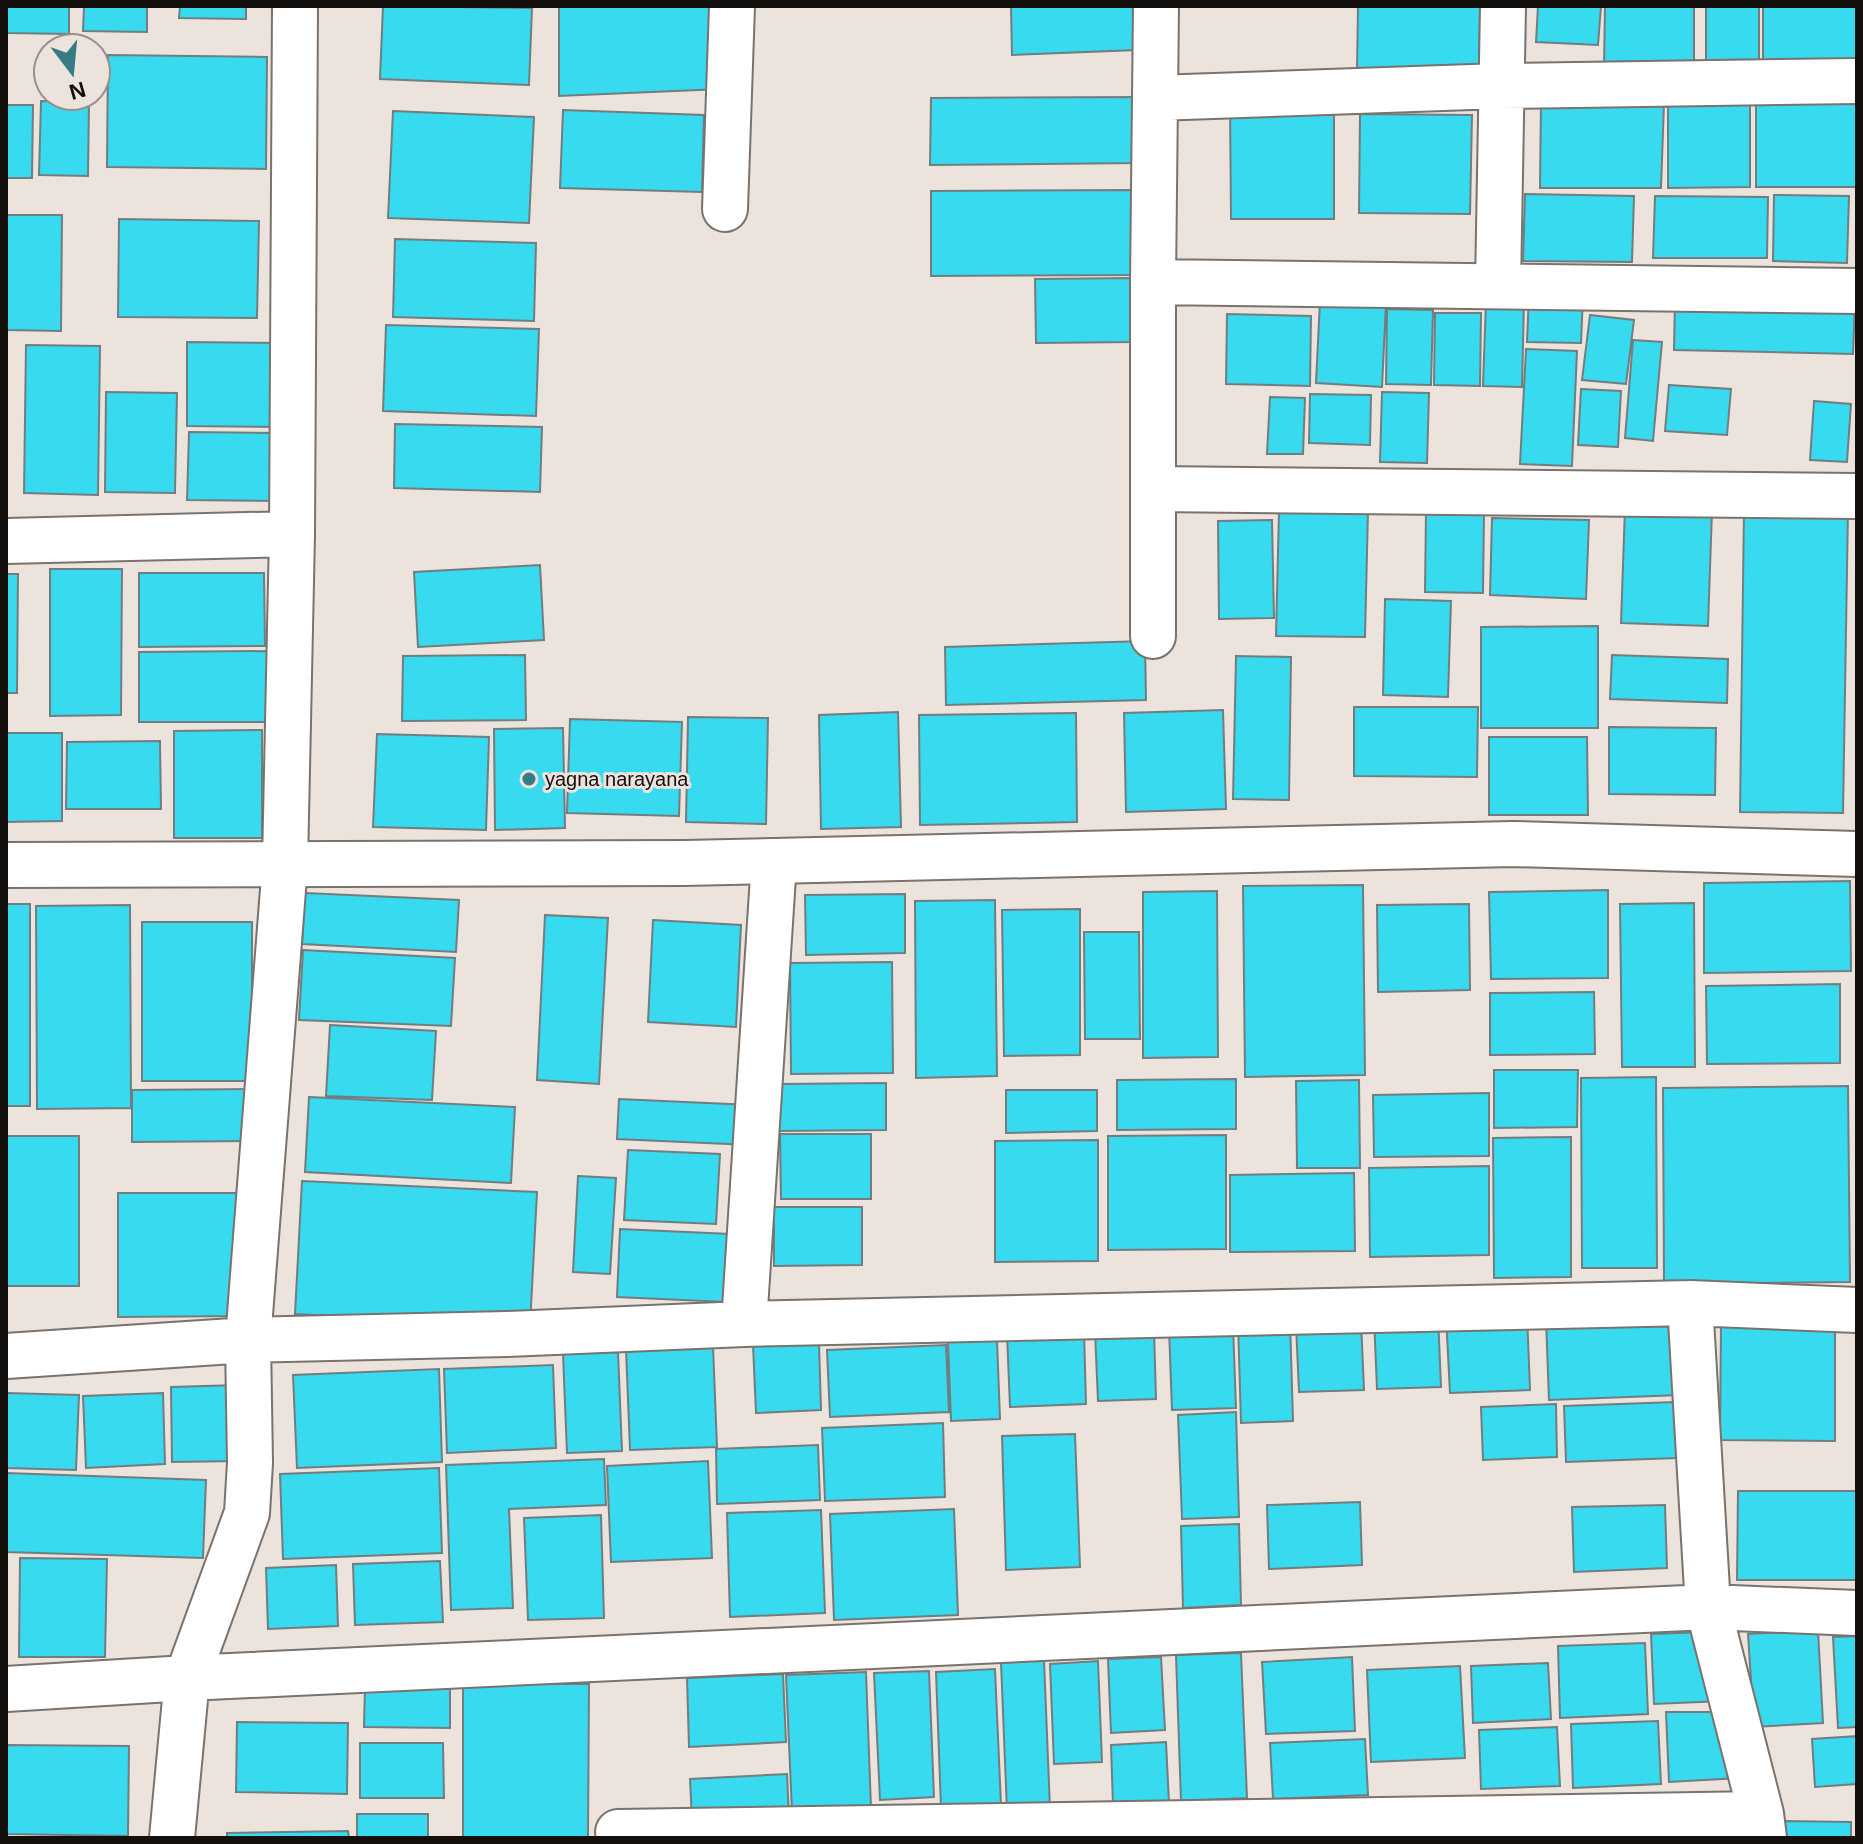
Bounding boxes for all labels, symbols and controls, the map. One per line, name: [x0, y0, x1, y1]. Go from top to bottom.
north arrow: [32, 32, 112, 112]
text: N: [66, 77, 88, 105]
place label: yagna narayana: [545, 768, 689, 790]
marker: yagna narayana: [520, 770, 538, 788]

